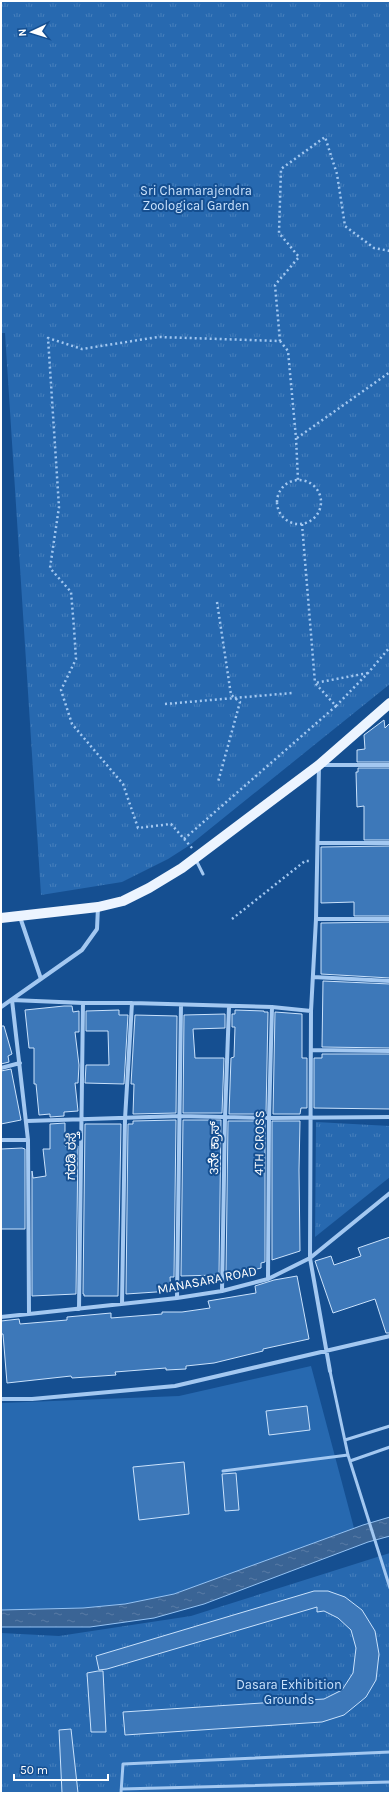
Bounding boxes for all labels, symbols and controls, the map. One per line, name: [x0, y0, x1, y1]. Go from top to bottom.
north arrow: [12, 12, 52, 52]
text: N: [16, 28, 29, 37]
park label: Sri Chamarajendra Zoological Garden: [140, 183, 252, 213]
street label: 4TH CROSS: [251, 1110, 267, 1176]
street label: 3ನೆೇ ಕ್ರಾಸ್: [206, 1120, 223, 1175]
street label: ಗರಡಿ ರಸ್ತೆ: [63, 1130, 81, 1180]
street label: MANASARA ROAD: [156, 1263, 258, 1297]
park label: Dasara Exhibition Grounds: [236, 1677, 342, 1707]
scale bar: [14, 1756, 108, 1782]
text: 50 m: [20, 1763, 48, 1777]

